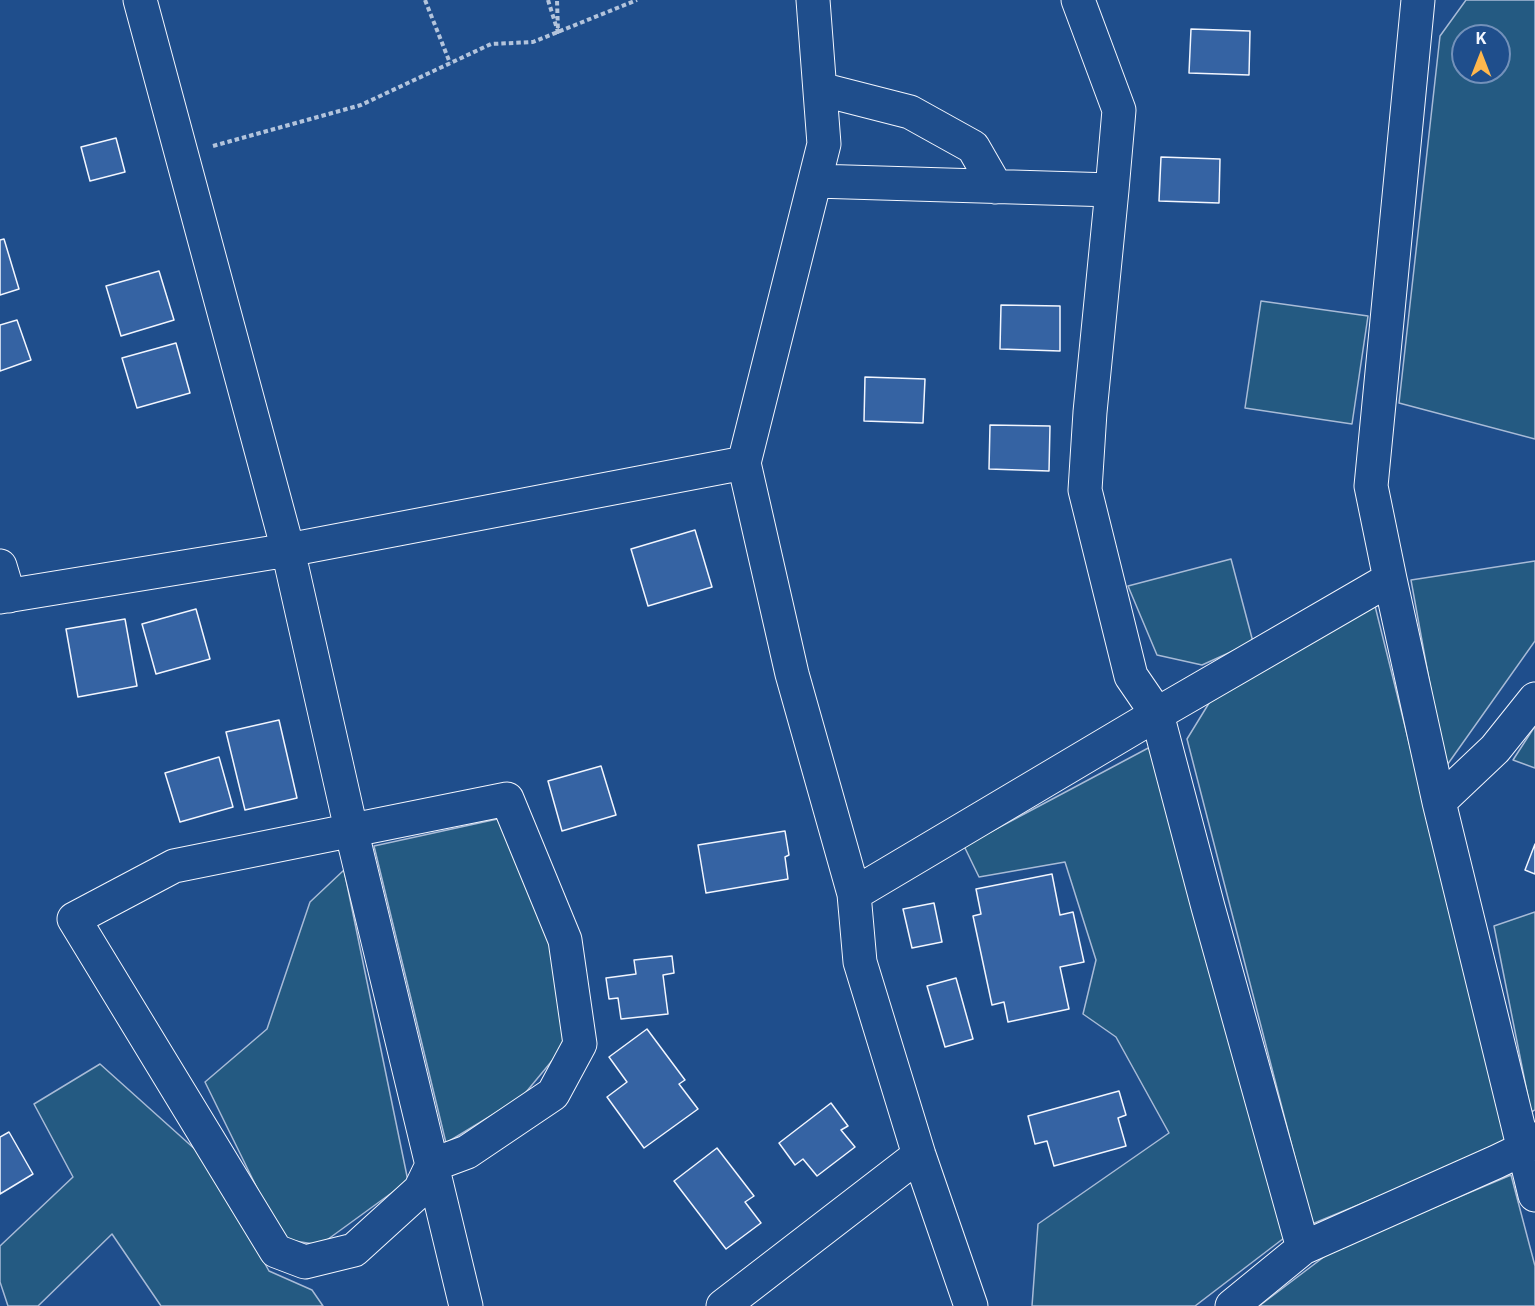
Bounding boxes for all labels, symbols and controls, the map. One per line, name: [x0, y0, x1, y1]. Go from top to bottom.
north arrow: [1451, 24, 1511, 84]
text: K: [1475, 28, 1487, 48]

